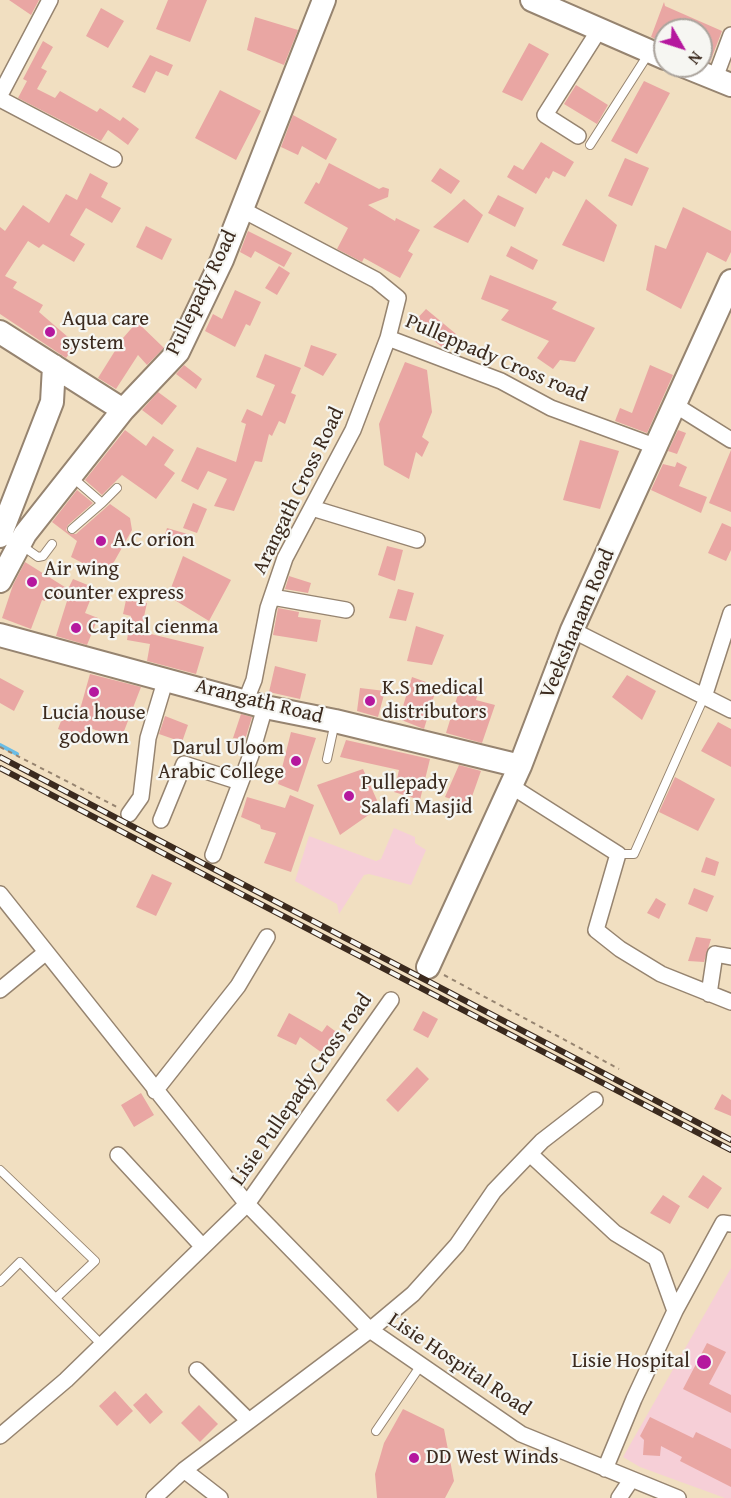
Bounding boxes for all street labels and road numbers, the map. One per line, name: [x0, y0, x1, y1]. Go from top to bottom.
street label: Pullepady Road: [161, 226, 243, 360]
street label: Pulleppady Cross road: [401, 309, 591, 409]
street label: Arangath Cross Road: [248, 403, 350, 579]
street label: Veekshanam Road: [535, 545, 621, 703]
street label: Arangath Road: [192, 674, 326, 730]
street label: Lisie Pullepady Cross road: [226, 989, 378, 1191]
street label: Lisie Hospital Road: [383, 1308, 535, 1422]

